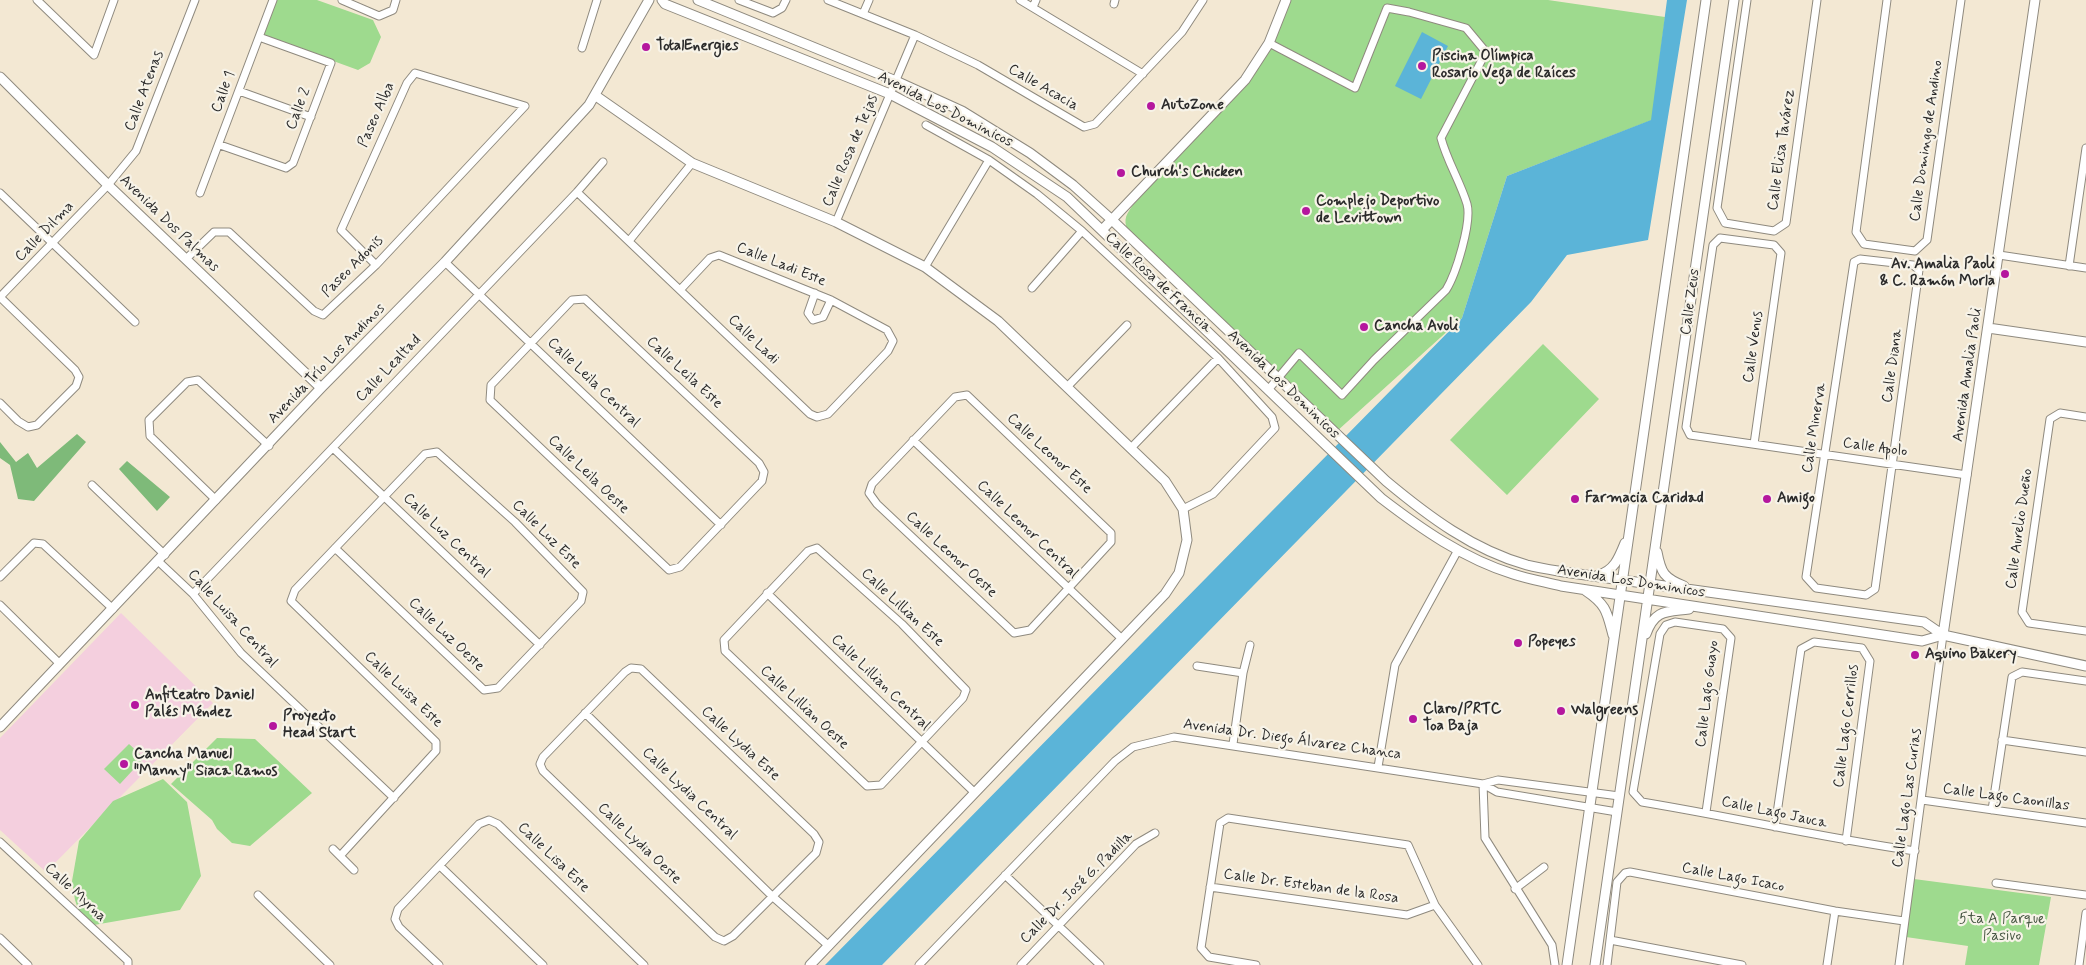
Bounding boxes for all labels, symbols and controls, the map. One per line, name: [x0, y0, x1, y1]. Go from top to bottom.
place label: TotalEnergies: [656, 38, 739, 56]
marker: TotalEnergies: [640, 41, 652, 53]
street label: Calle Atenas: [121, 48, 169, 134]
place label: Piscina Olímpica Rosario Vega de Raíces: [1432, 48, 1576, 83]
street label: Calle Domingo de Andino: [1907, 59, 1947, 223]
marker: Piscina Olímpica Rosario Vega de Raíces: [1416, 60, 1428, 72]
street label: Calle Acacia: [1005, 61, 1081, 115]
street label: Avenida Los Dominicos: [874, 68, 1016, 152]
street label: Calle 1: [208, 69, 240, 115]
street label: Paseo Alba: [355, 80, 399, 150]
street label: Calle 2: [283, 85, 315, 133]
street label: Calle Elisa Tavárez: [1765, 88, 1799, 212]
street label: Calle Rosa de Tejas: [819, 92, 883, 210]
place label: AutoZone: [1161, 97, 1224, 115]
marker: AutoZone: [1145, 100, 1157, 112]
place label: Church's Chicken: [1131, 164, 1243, 182]
marker: Church's Chicken: [1115, 167, 1127, 179]
street label: Avenida Dos Palmas: [115, 172, 223, 276]
place label: Complejo Deportivo de Levittown: [1316, 193, 1439, 228]
street label: Calle Dilma: [12, 198, 78, 266]
marker: Complejo Deportivo de Levittown: [1300, 205, 1312, 217]
street label: Calle Rosa de Francia: [1101, 229, 1215, 337]
street label: Paseo Adonis: [318, 232, 388, 302]
street label: Calle Ladi Este: [734, 239, 828, 291]
place label: Av. Amalia Paoli & C. Ramón Morla: [1880, 256, 1995, 291]
street label: Calle Zeus: [1677, 268, 1705, 336]
marker: Av. Amalia Paoli & C. Ramón Morla: [1999, 268, 2011, 280]
street label: Avenida Trío Los Andinos: [265, 300, 389, 428]
street label: Avenida Amalia Paoli: [1950, 307, 1986, 443]
street label: Calle Venus: [1740, 310, 1768, 384]
street label: Calle Ladi: [724, 311, 782, 369]
place label: Cancha Avoli: [1374, 318, 1458, 336]
marker: Cancha Avoli: [1358, 321, 1370, 333]
street label: Avenida Los Dominicos: [1223, 327, 1343, 443]
street label: Calle Diana: [1879, 328, 1907, 404]
street label: Calle Lealtad: [352, 332, 426, 406]
street label: Calle Leila Este: [642, 333, 726, 413]
street label: Calle Leila Central: [543, 334, 643, 432]
street label: Calle Minerva: [1799, 382, 1831, 474]
street label: Calle Leonor Este: [1003, 410, 1095, 498]
street label: Calle Leila Oeste: [544, 432, 632, 518]
street label: Calle Apolo: [1841, 435, 1909, 461]
street label: Calle Aurelio Dueño: [2003, 468, 2037, 590]
street label: Calle Leonor Central: [972, 477, 1082, 583]
street label: Calle Luz Central: [399, 490, 493, 582]
place label: Farmacia Caridad: [1585, 490, 1704, 508]
place label: Amigo: [1777, 490, 1815, 508]
marker: Farmacia Caridad: [1569, 493, 1581, 505]
marker: Amigo: [1761, 493, 1773, 505]
street label: Calle Luz Este: [508, 497, 584, 573]
street label: Calle Leonor Oeste: [902, 508, 1000, 602]
street label: Avenida Los Dominicos: [1556, 561, 1706, 603]
street label: Calle Lillian Este: [857, 565, 947, 651]
street label: Calle Luisa Central: [183, 566, 281, 672]
street label: Calle Luz Oeste: [404, 594, 488, 676]
street label: Calle Lillian Central: [827, 631, 933, 735]
place label: Popeyes: [1528, 634, 1575, 652]
marker: Popeyes: [1512, 637, 1524, 649]
street label: Calle Lago Guayo: [1693, 639, 1723, 749]
place label: Aquino Bakery: [1925, 646, 2017, 664]
street label: Calle Luisa Este: [360, 648, 446, 732]
marker: Aquino Bakery: [1909, 649, 1921, 661]
street label: Calle Lillian Oeste: [756, 662, 852, 754]
street label: Calle Lago Cerrillos: [1831, 663, 1863, 789]
place label: Anfiteatro Daniel Palés Méndez: [145, 687, 254, 722]
marker: Anfiteatro Daniel Palés Méndez: [129, 699, 141, 711]
place label: Claro/PRTC Toa Baja: [1423, 701, 1502, 736]
place label: Walgreens: [1571, 702, 1638, 720]
street label: Calle Lydia Este: [697, 703, 783, 785]
marker: Walgreens: [1555, 705, 1567, 717]
place label: Proyecto Head Start: [283, 708, 356, 743]
marker: Claro/PRTC Toa Baja: [1407, 713, 1419, 725]
street label: Avenida Dr. Diego Álvarez Chanca: [1182, 716, 1402, 764]
marker: Proyecto Head Start: [267, 720, 279, 732]
street label: Calle Lago Las Curias: [1889, 727, 1927, 869]
street label: Calle Lydia Central: [638, 744, 740, 844]
place label: Cancha Manuel "Manny" Siaca Ramos: [134, 746, 277, 781]
marker: Cancha Manuel "Manny" Siaca Ramos: [118, 758, 130, 770]
street label: Calle Lago Caonillas: [1941, 780, 2071, 816]
street label: Calle Lago Jauca: [1719, 793, 1829, 833]
street label: Calle Lydia Oeste: [593, 799, 685, 889]
street label: Calle Lisa Este: [513, 819, 593, 897]
street label: Calle Dr. José G. Padilla: [1017, 828, 1137, 948]
street label: Calle Lago Icaco: [1680, 859, 1786, 897]
street label: Calle Myrna: [40, 860, 110, 926]
street label: Calle Dr. Esteban de la Rosa: [1222, 866, 1400, 908]
park label: 5ta A Parque Pasivo: [1959, 911, 2045, 946]

